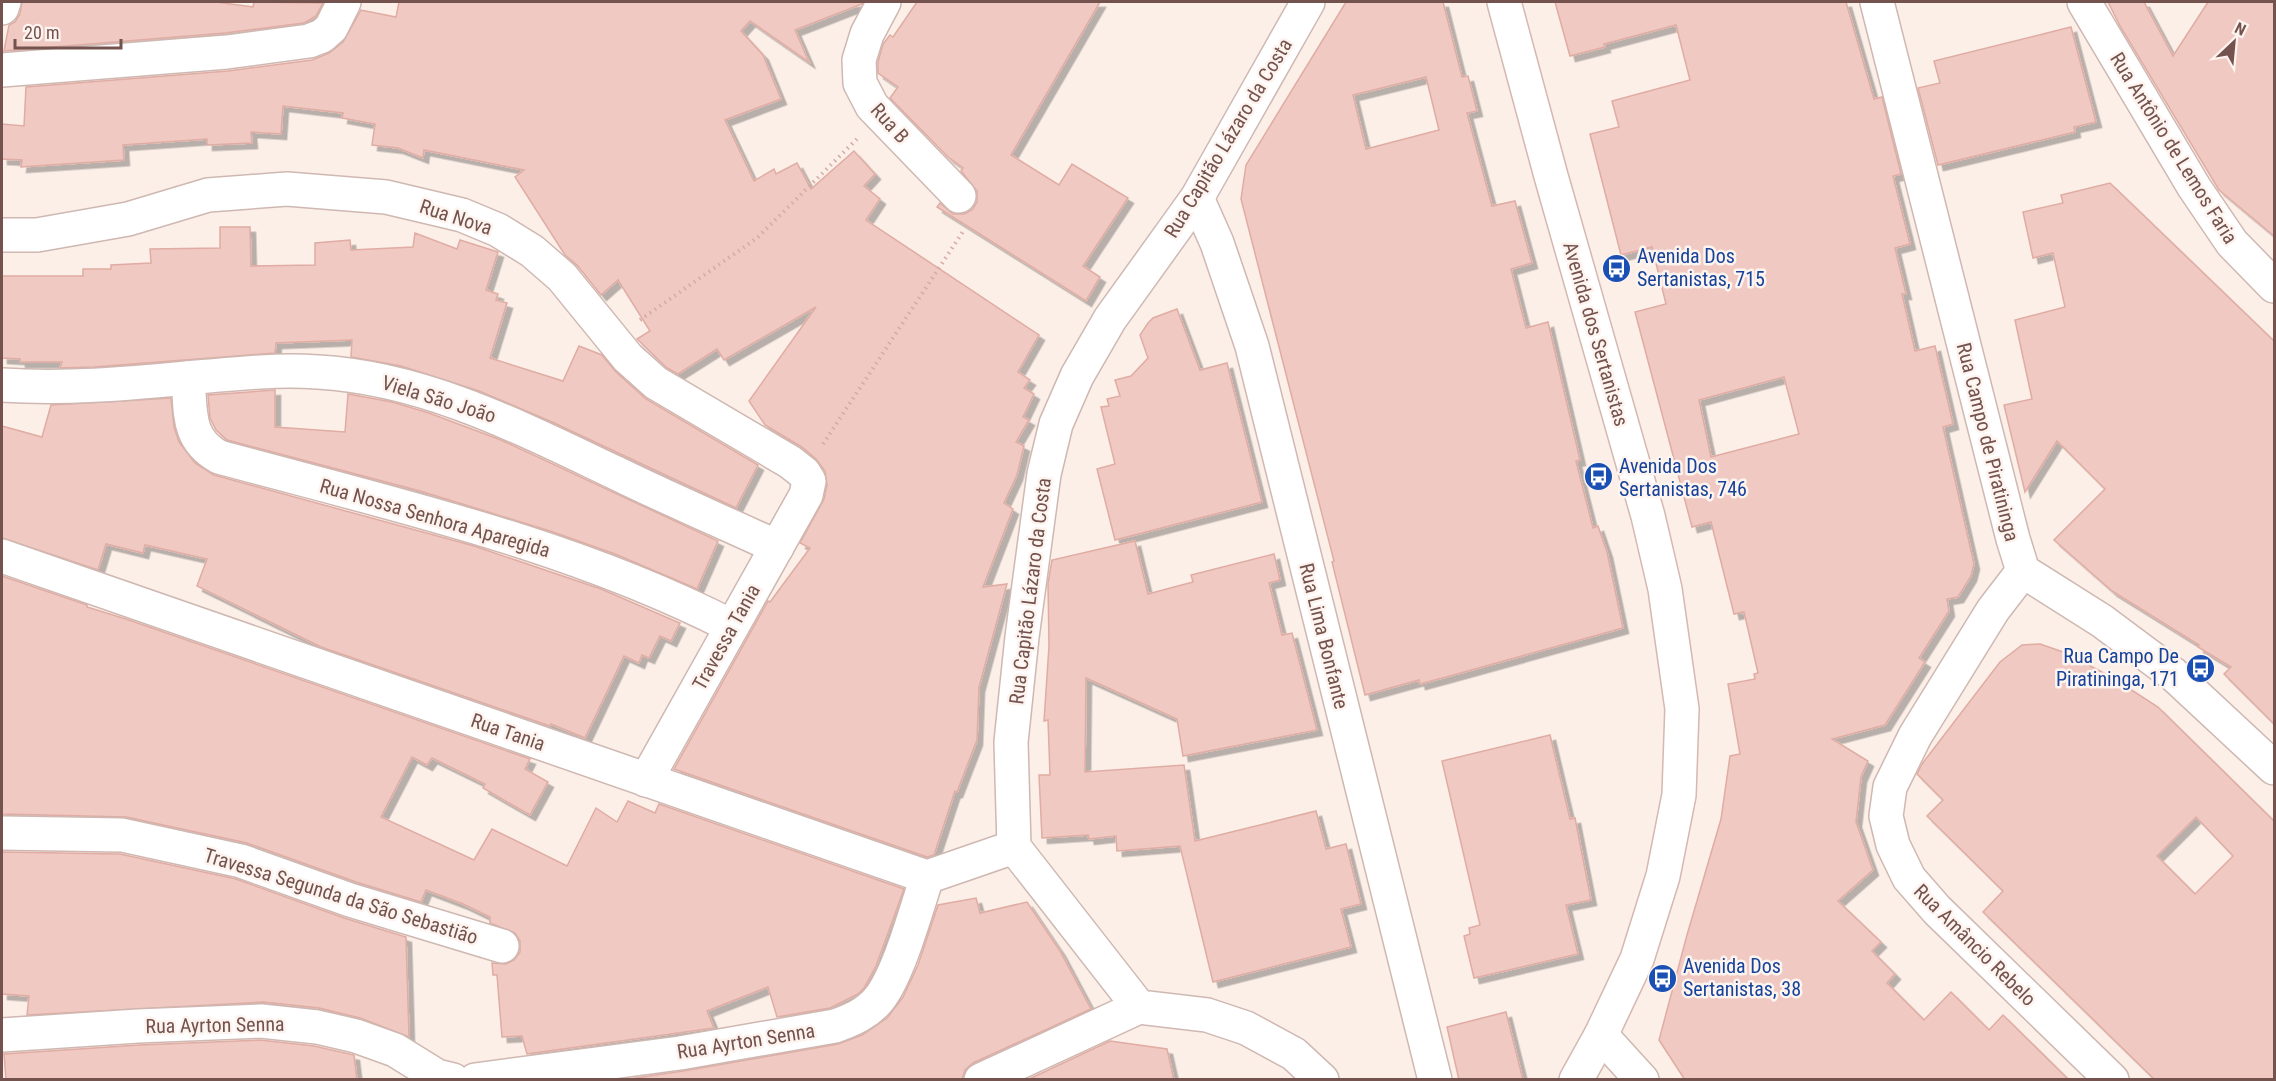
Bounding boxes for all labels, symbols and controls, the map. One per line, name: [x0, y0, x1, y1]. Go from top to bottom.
scale bar: [15, 12, 122, 50]
north arrow: [2204, 12, 2264, 72]
text: N: [2232, 18, 2249, 40]
text: 20 m: [24, 22, 59, 43]
street label: Rua Capitão Lázaro da Costa: [1159, 34, 1297, 242]
street label: Rua Antônio de Lemos Faria: [2105, 48, 2243, 248]
street label: Rua B: [866, 98, 914, 148]
street label: Rua Nova: [417, 194, 495, 240]
street label: Avenida dos Sertanistas: [1558, 239, 1634, 429]
place label: Avenida Dos Sertanistas, 715: [1637, 244, 1765, 291]
bus stop icon: Avenida Dos Sertanistas, 715: [1600, 252, 1632, 284]
street label: Rua Campo de Piratininga: [1952, 340, 2024, 544]
street label: Viela São João: [379, 370, 499, 428]
place label: Avenida Dos Sertanistas, 746: [1619, 454, 1747, 501]
bus stop icon: Avenida Dos Sertanistas, 746: [1582, 461, 1614, 493]
street label: Rua Nossa Senhora Aparegida: [317, 474, 553, 562]
street label: Rua Capitão Lázaro da Costa: [1004, 476, 1056, 706]
street label: Rua Lima Bonfante: [1294, 561, 1354, 711]
street label: Travessa Tania: [687, 580, 765, 694]
place label: Rua Campo De Piratininga, 171: [2056, 644, 2179, 691]
bus stop icon: Rua Campo De Piratininga, 171: [2184, 652, 2216, 684]
street label: Rua Tania: [468, 708, 548, 756]
street label: Travessa Segunda da São Sebastião: [201, 843, 481, 949]
street label: Rua Amâncio Rebelo: [1909, 879, 2041, 1011]
place label: Avenida Dos Sertanistas, 38: [1683, 954, 1801, 1001]
bus stop icon: Avenida Dos Sertanistas, 38: [1646, 962, 1678, 994]
street label: Rua Ayrton Senna: [145, 1012, 285, 1038]
street label: Rua Ayrton Senna: [675, 1018, 817, 1064]

